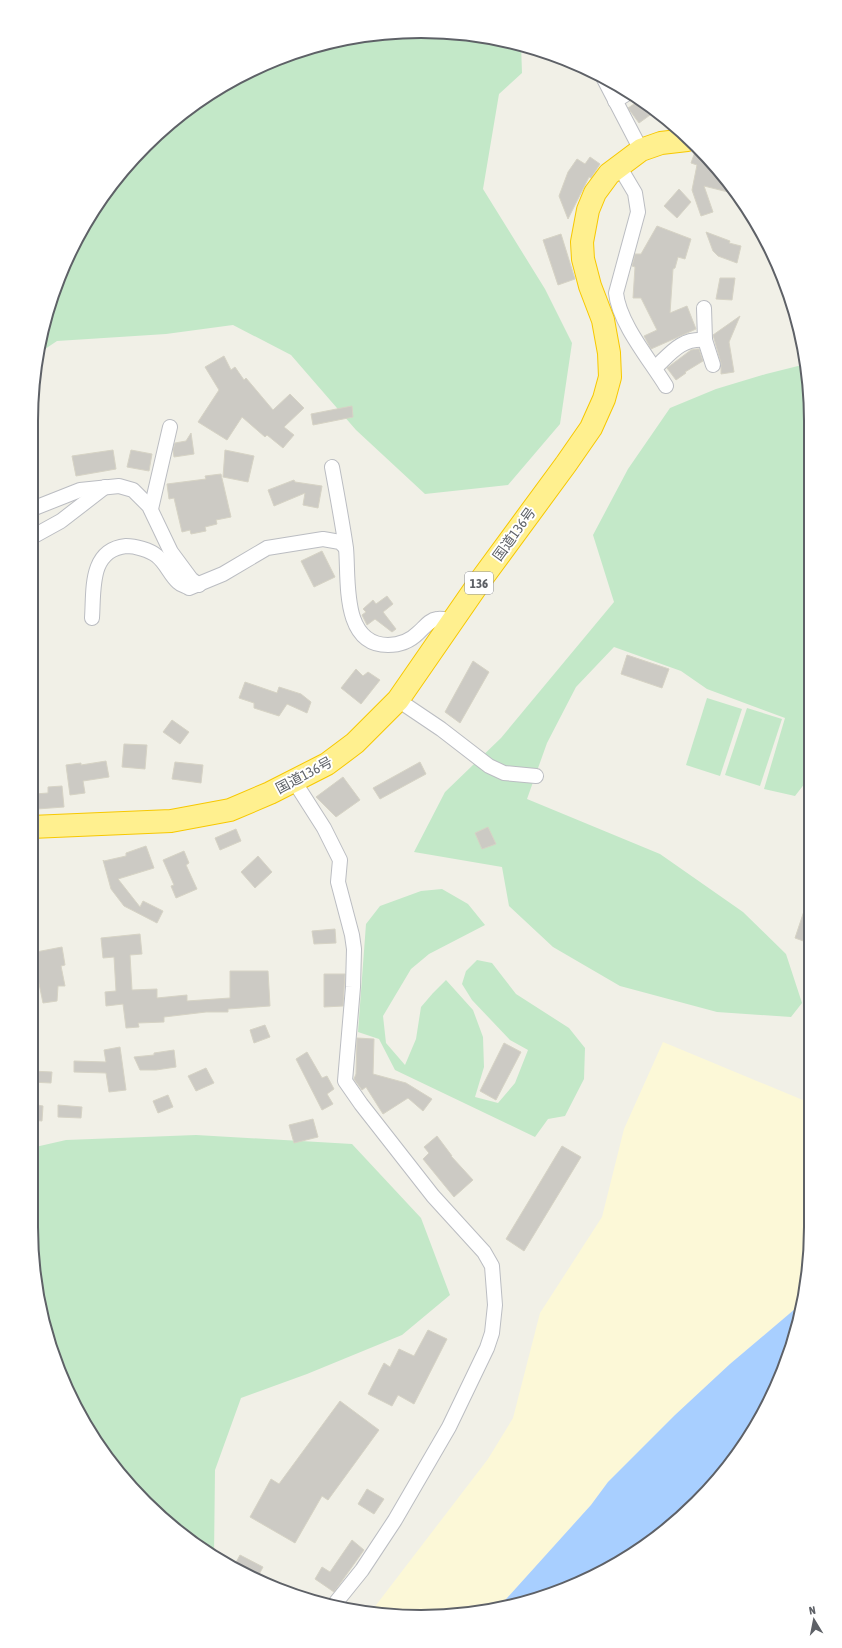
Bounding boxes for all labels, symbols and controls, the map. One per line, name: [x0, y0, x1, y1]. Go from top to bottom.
street label: 国道136号: [489, 504, 539, 564]
road number: 136: [465, 572, 493, 594]
street label: 国道136号: [273, 753, 335, 797]
north arrow: [794, 1600, 834, 1640]
text: N: [808, 1604, 817, 1617]

